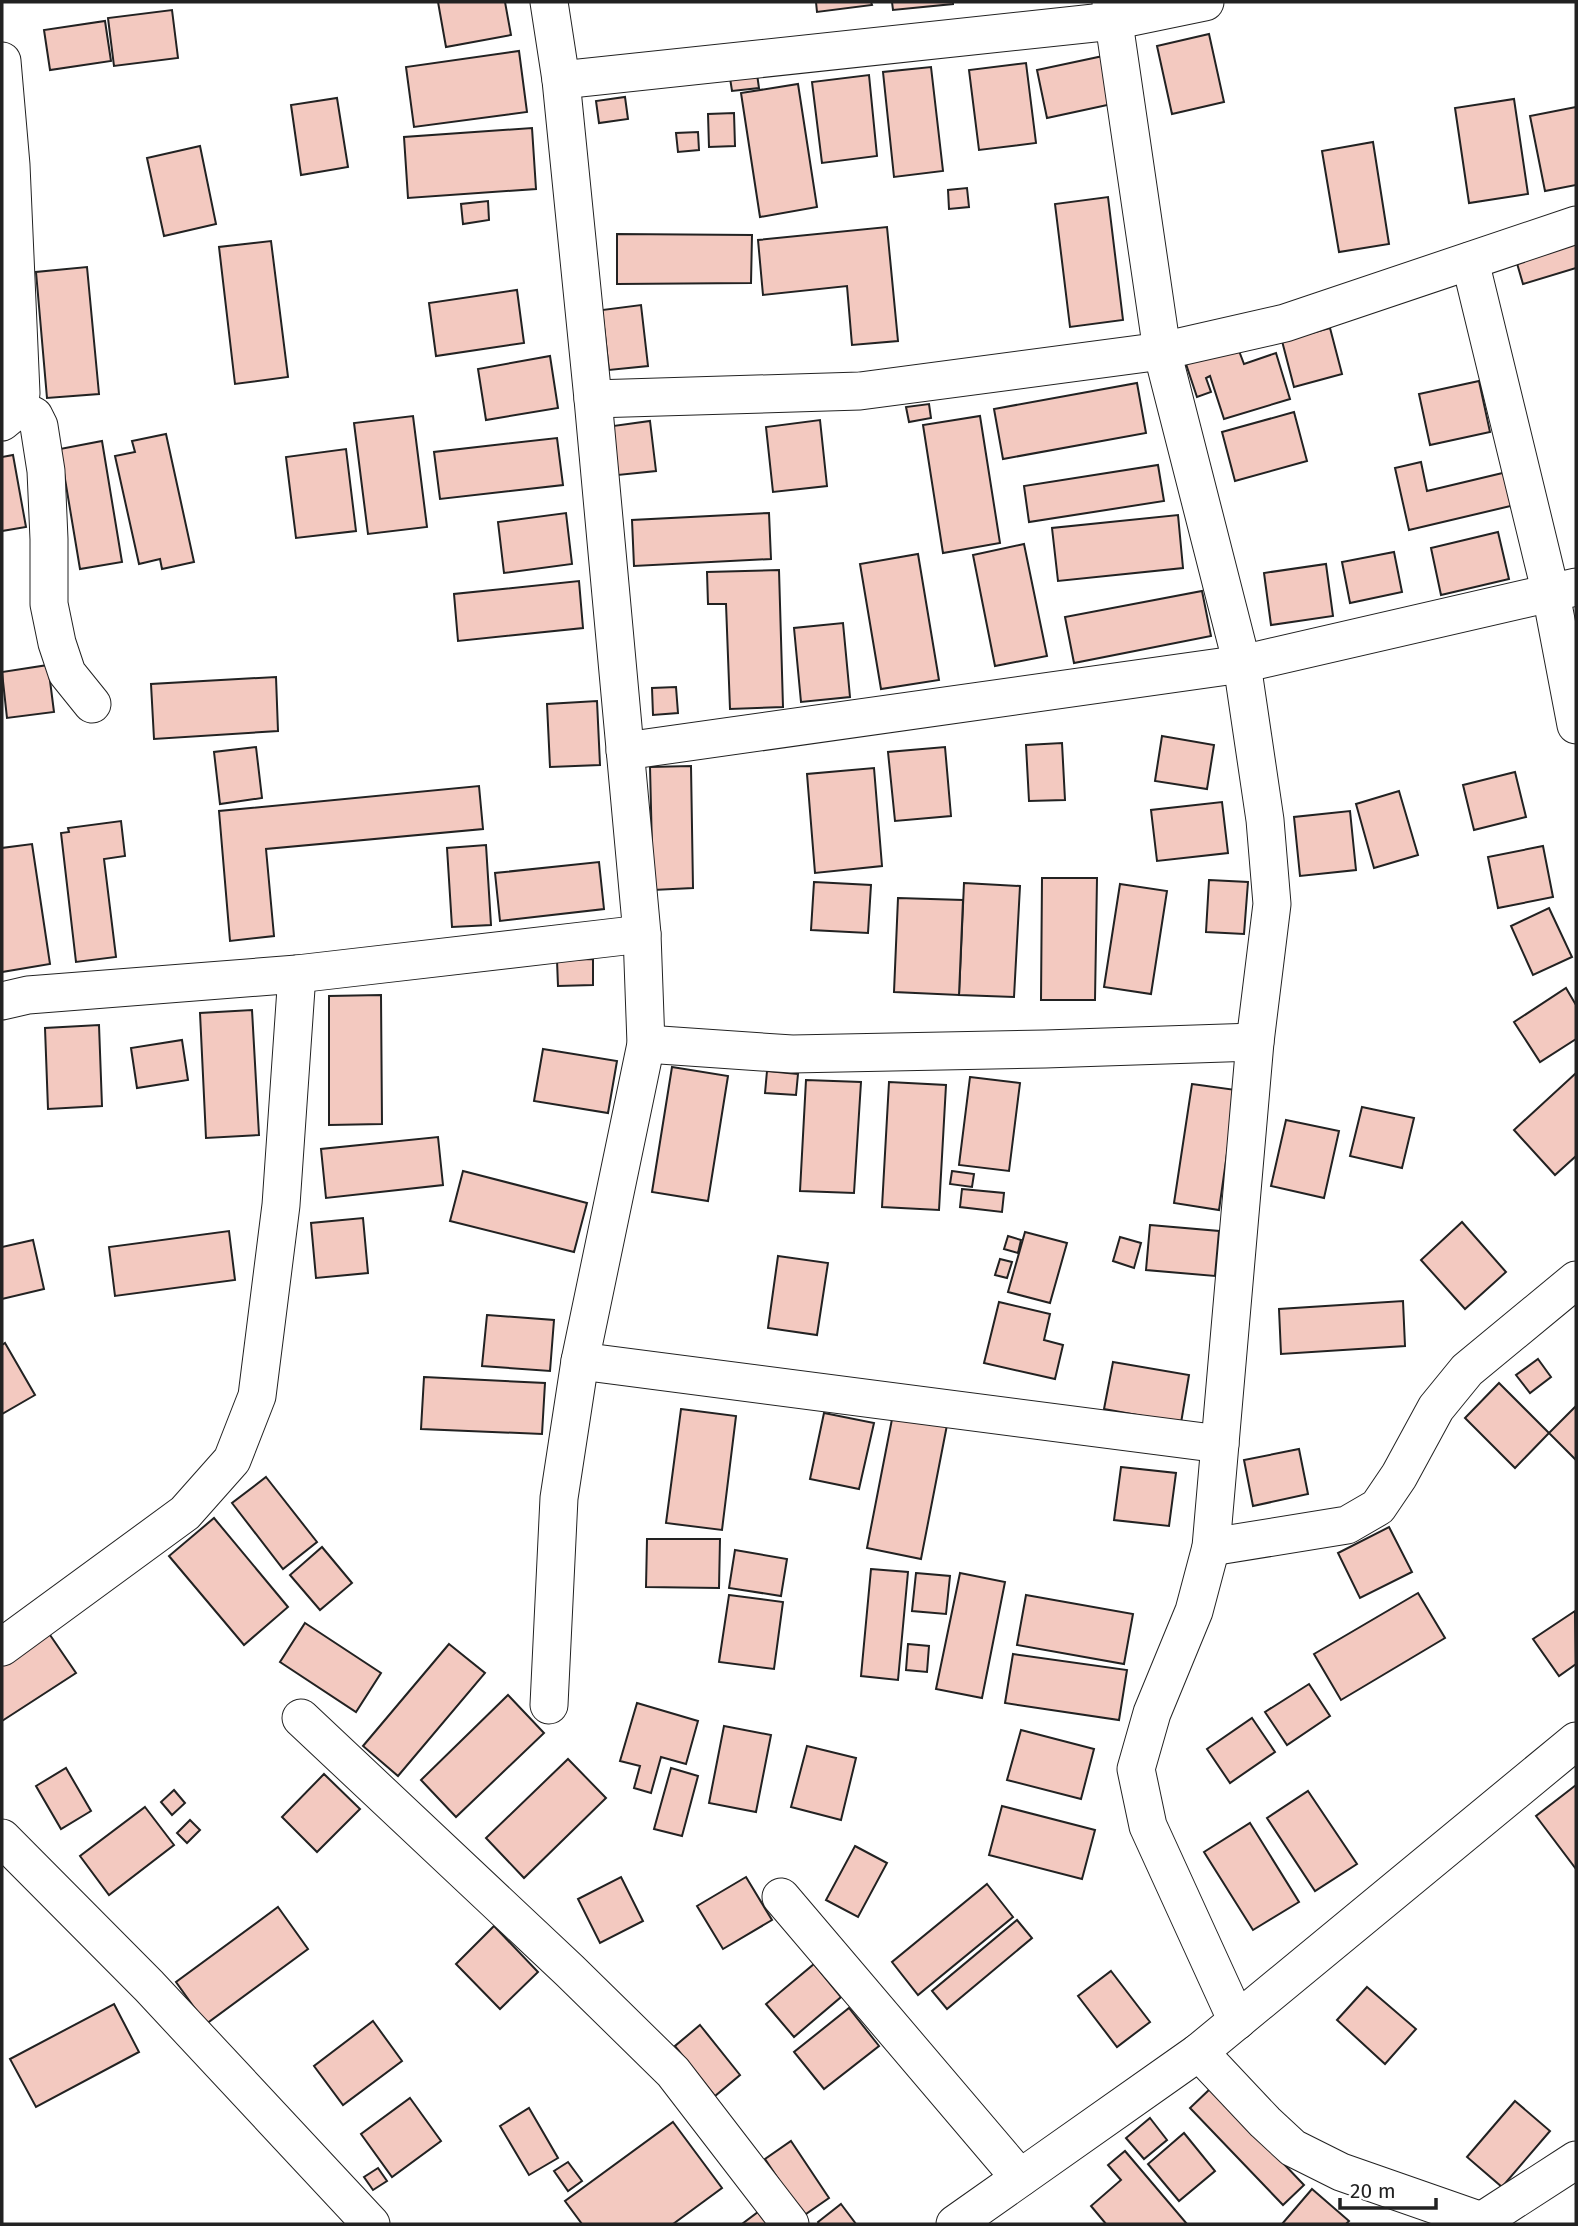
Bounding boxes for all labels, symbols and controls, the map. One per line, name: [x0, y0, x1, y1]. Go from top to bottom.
scale bar: [1340, 2166, 1436, 2210]
text: 20 m: [1350, 2178, 1396, 2204]

